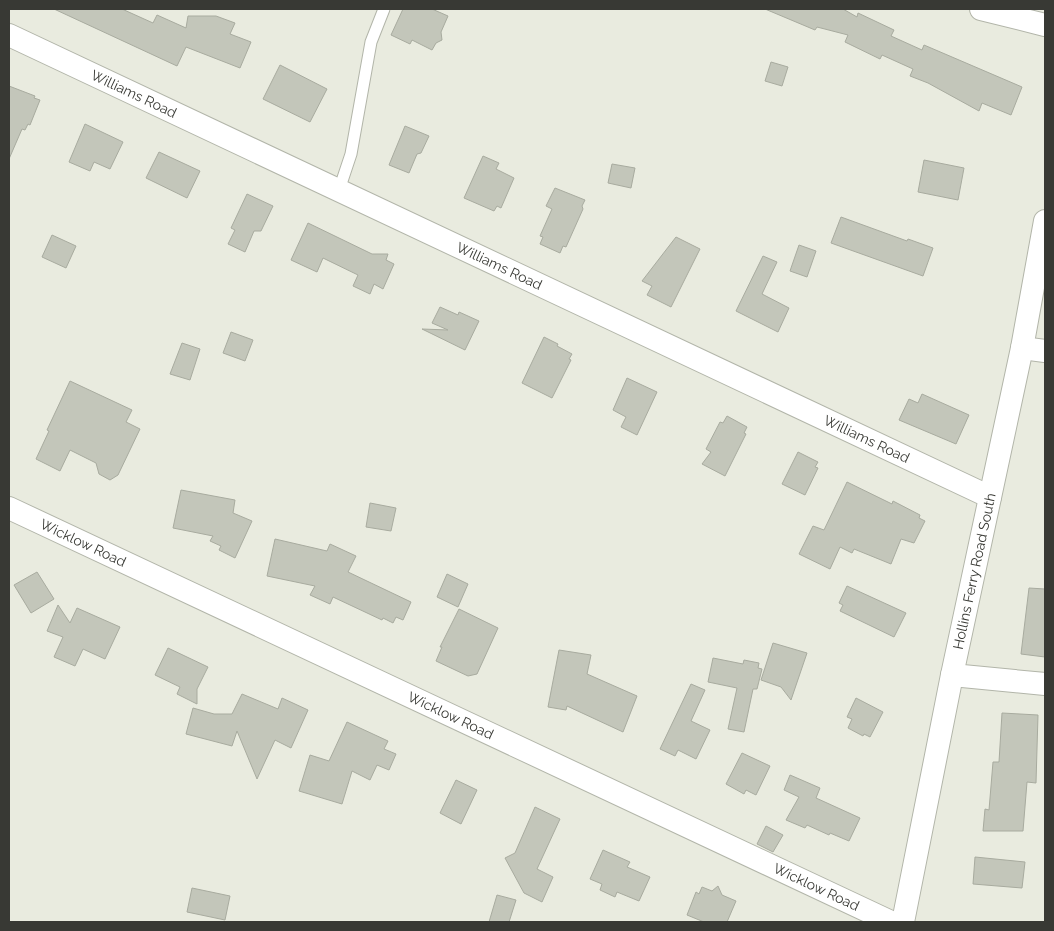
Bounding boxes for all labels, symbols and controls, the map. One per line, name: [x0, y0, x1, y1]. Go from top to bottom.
street label: Williams Road: [88, 67, 179, 121]
street label: Williams Road: [454, 239, 545, 293]
street label: Williams Road: [821, 412, 912, 466]
street label: Hollins Ferry Road South: [950, 491, 999, 651]
street label: Wicklow Road: [38, 516, 129, 570]
street label: Wicklow Road: [405, 688, 496, 742]
street label: Wicklow Road: [771, 860, 862, 914]

